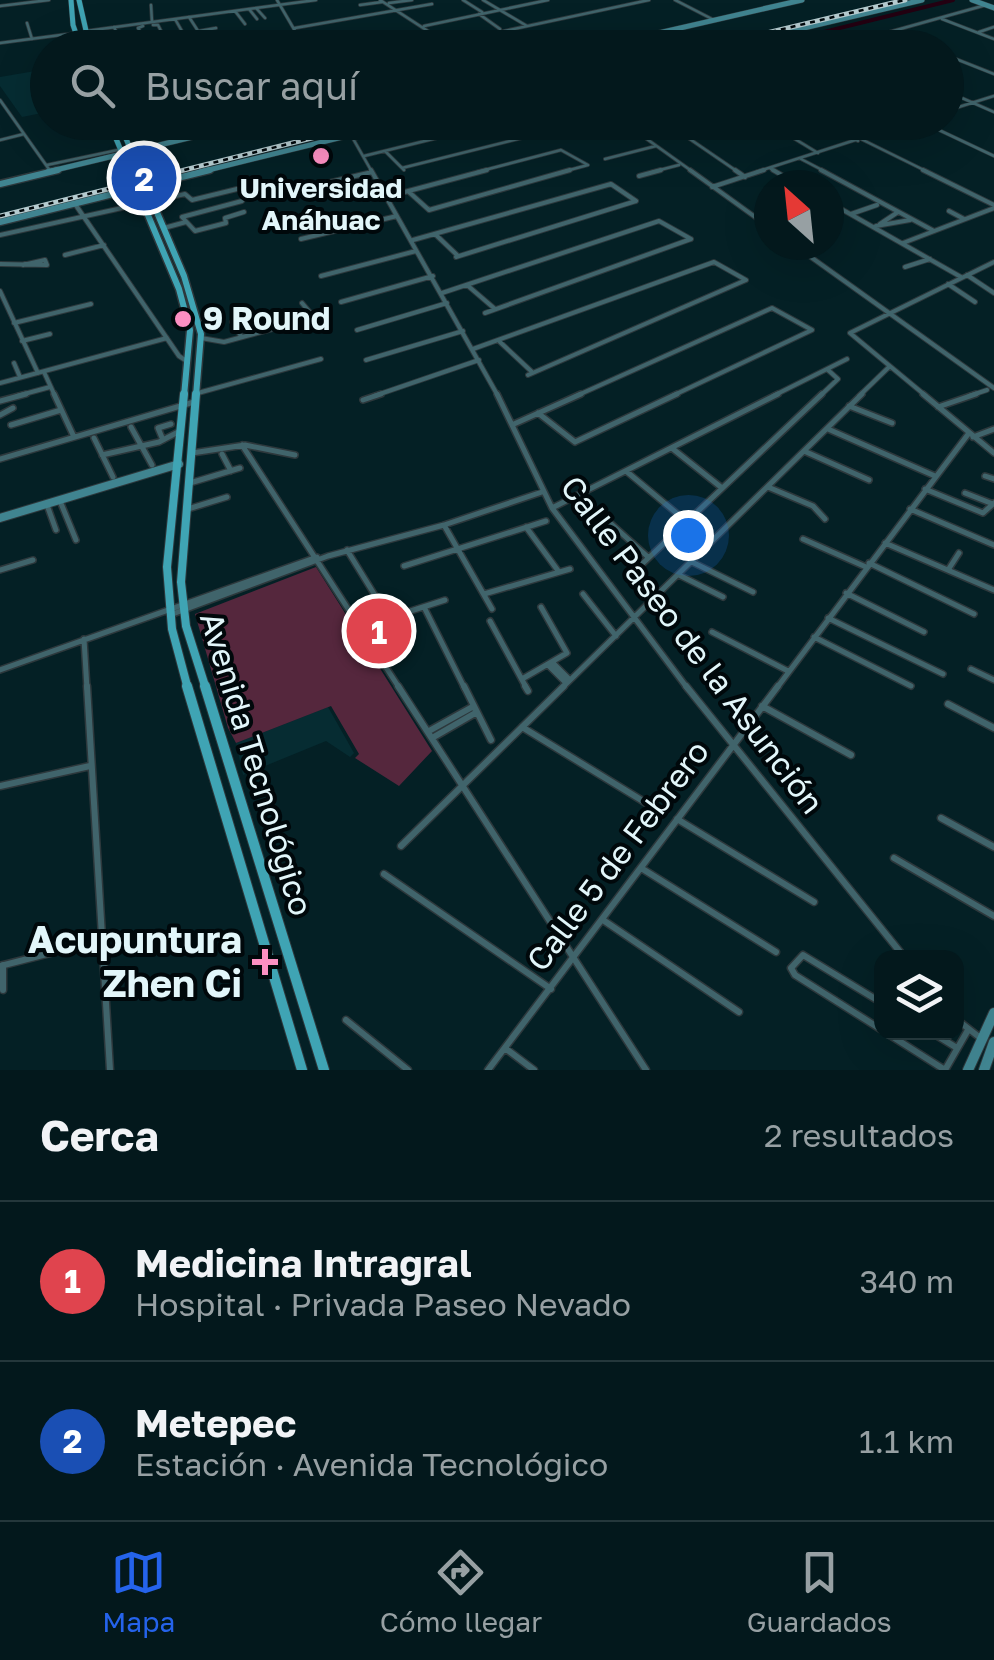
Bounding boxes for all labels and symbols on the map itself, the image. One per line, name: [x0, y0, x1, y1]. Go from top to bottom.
pin: 2: [112, 140, 176, 216]
marker: Universidad Anáhuac: [310, 145, 332, 167]
north arrow: [754, 170, 844, 260]
place label: Universidad Anáhuac: [240, 171, 402, 236]
place label: 9 Round: [203, 299, 330, 337]
marker: 9 Round: [172, 308, 194, 330]
street label: Calle Paseo de la Asunción: [553, 468, 832, 821]
your location: [663, 510, 714, 561]
pin: 1: [346, 594, 412, 668]
street label: Avenida Tecnológico: [193, 607, 321, 920]
street label: Calle 5 de Febrero: [518, 733, 716, 978]
place label: Acupuntura Zhen Ci: [28, 916, 242, 1005]
marker: Acupuntura Zhen Ci: [252, 949, 278, 975]

